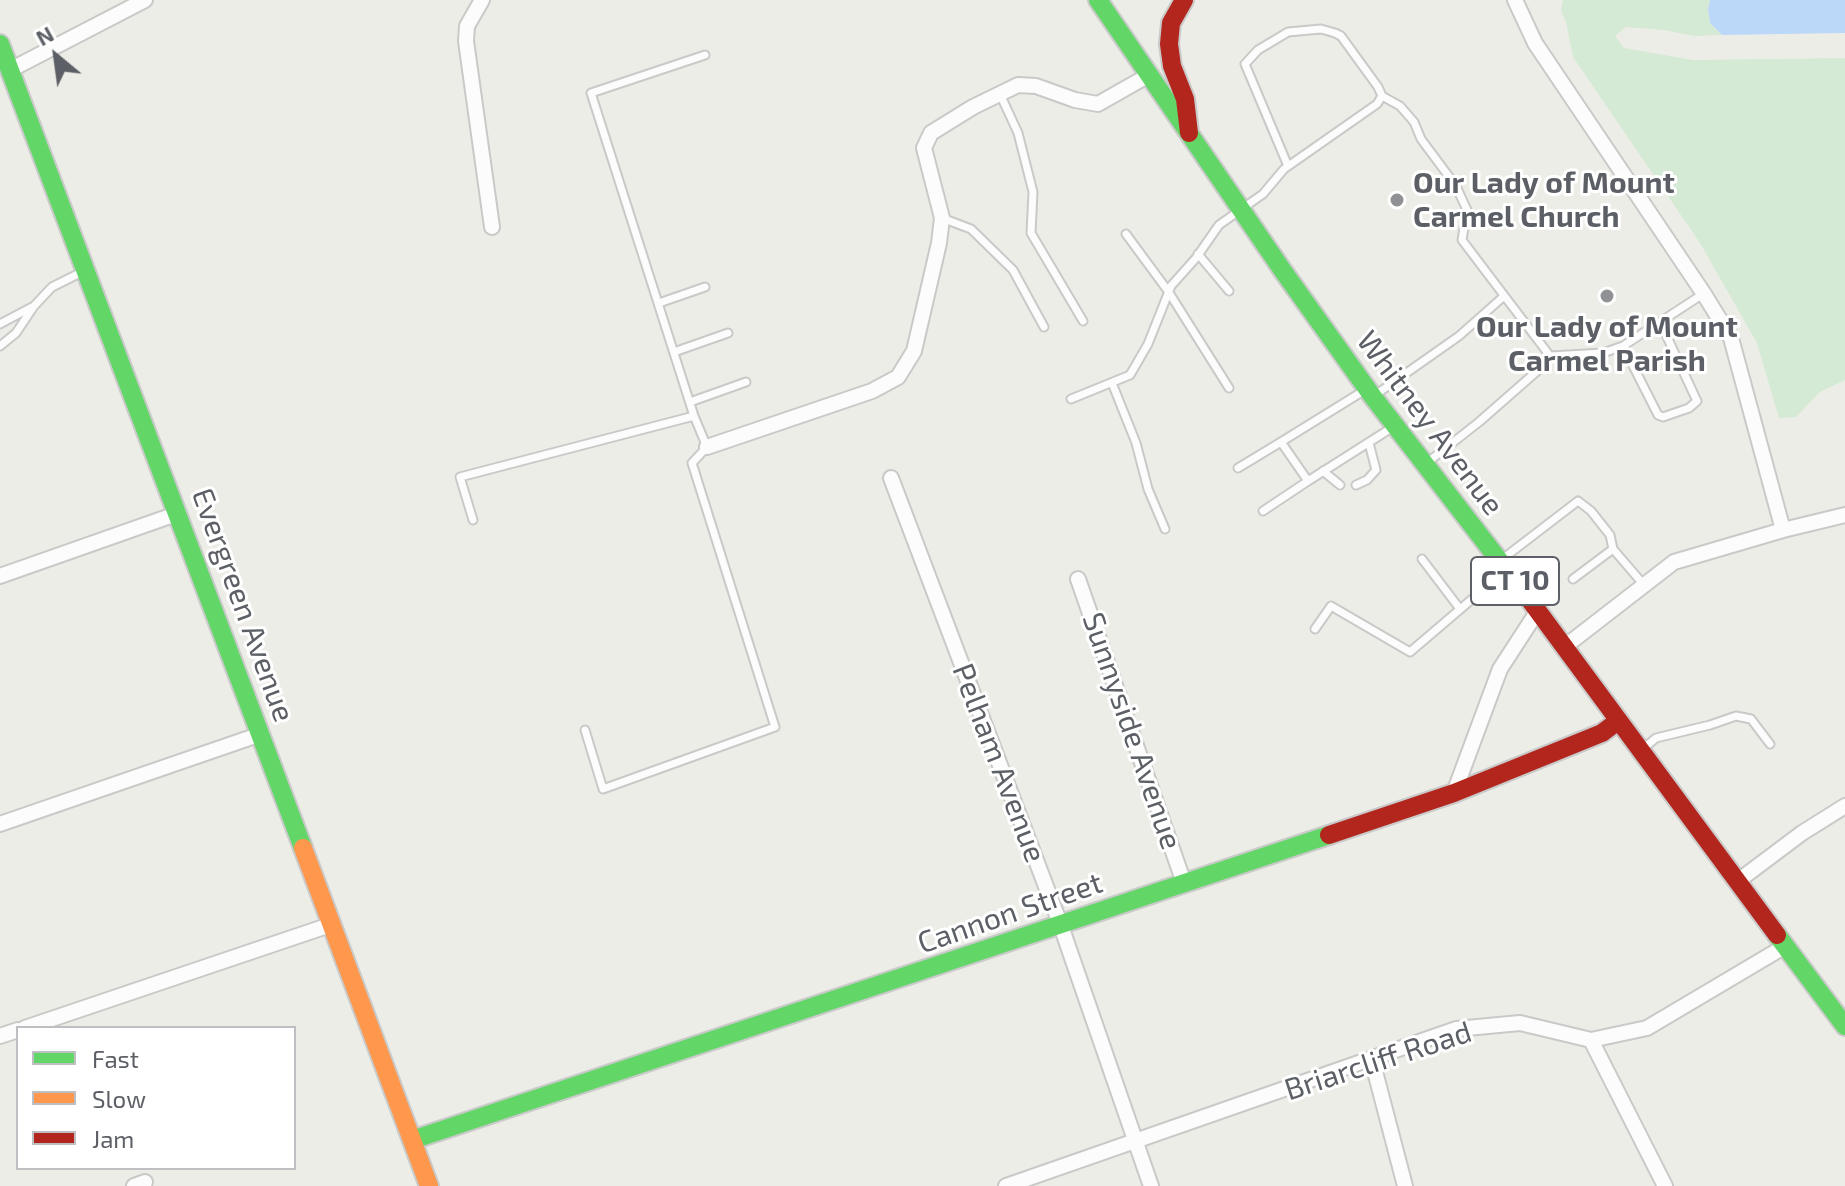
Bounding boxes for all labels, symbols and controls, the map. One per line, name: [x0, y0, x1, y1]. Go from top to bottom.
north arrow: [16, 16, 96, 96]
text: N: [31, 20, 58, 50]
place label: Our Lady of Mount Carmel Church: [1413, 165, 1675, 236]
marker: Our Lady of Mount Carmel Church: [1388, 191, 1406, 209]
marker: Our Lady of Mount Carmel Parish: [1598, 287, 1616, 305]
place label: Our Lady of Mount Carmel Parish: [1476, 309, 1738, 380]
street label: Whitney Avenue: [1349, 324, 1511, 522]
street label: Evergreen Avenue: [184, 483, 302, 727]
road number: CT 10: [1471, 557, 1559, 605]
street label: Sunnyside Avenue: [1075, 608, 1189, 854]
street label: Pelham Avenue: [945, 659, 1053, 867]
street label: Cannon Street: [913, 865, 1107, 961]
street label: Briarcliff Road: [1280, 1014, 1476, 1108]
legend: [16, 1026, 296, 1170]
text: Fast: [92, 1044, 139, 1073]
text: Slow: [92, 1084, 146, 1113]
text: Jam: [92, 1124, 134, 1153]

